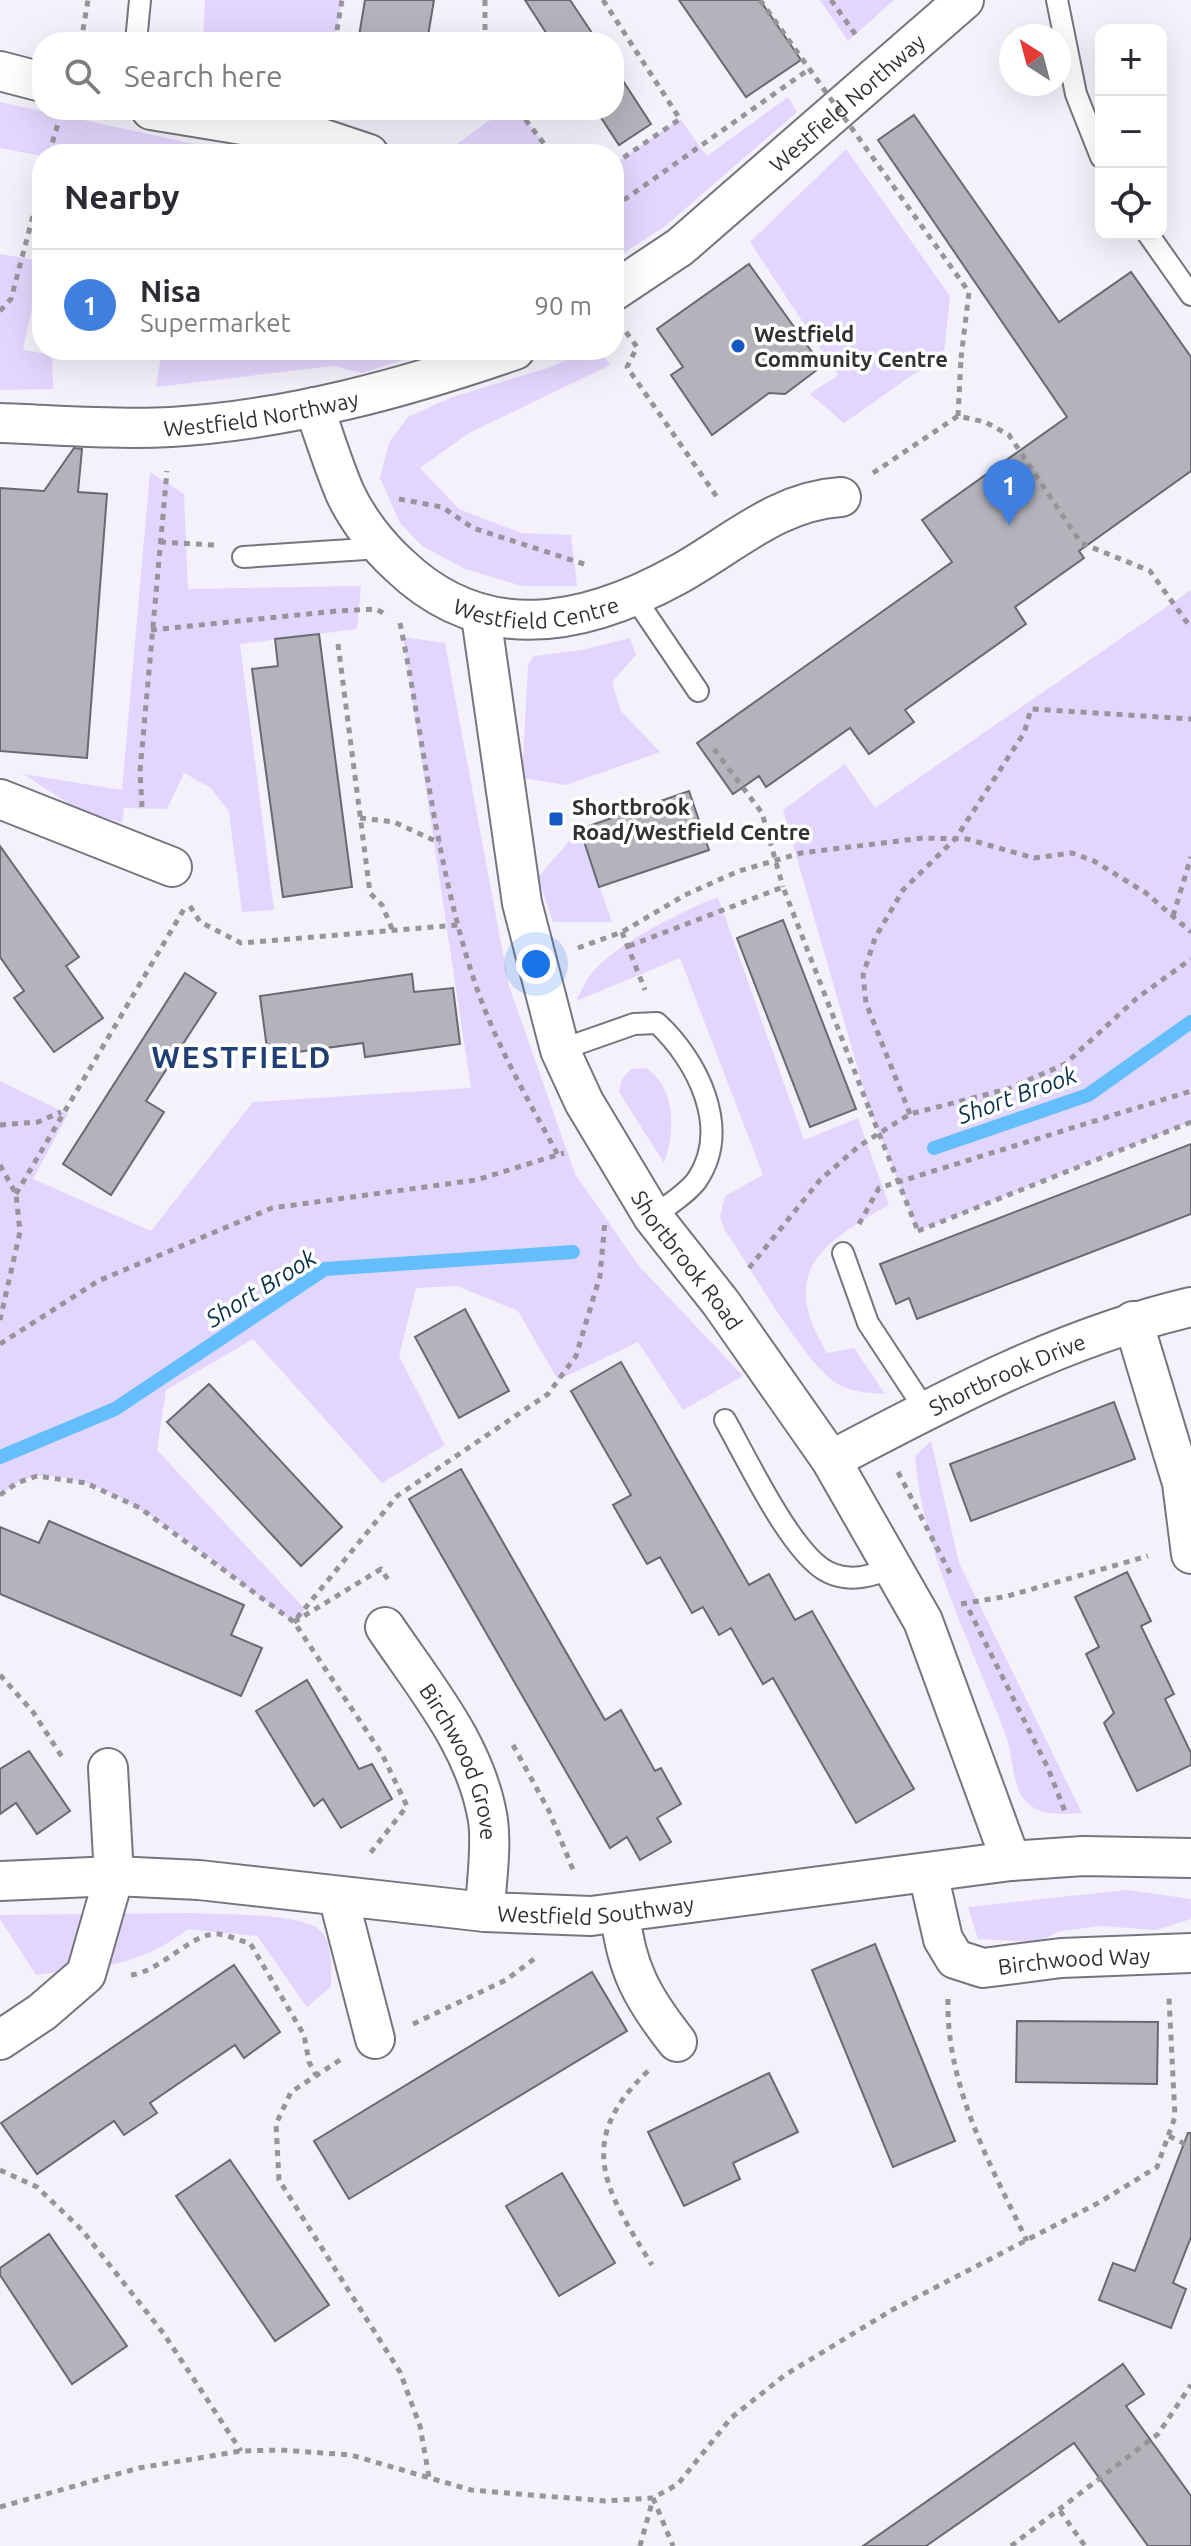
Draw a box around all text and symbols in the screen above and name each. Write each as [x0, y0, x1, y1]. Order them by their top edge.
north arrow [999, 24, 1071, 96]
map controls [1095, 24, 1167, 240]
button: + [1095, 24, 1167, 96]
street label: Westfield Northway [764, 28, 929, 176]
search box [32, 32, 624, 120]
icon: search [60, 54, 104, 98]
text: Search here [124, 59, 283, 93]
button: − [1095, 96, 1167, 168]
button: locate [1095, 168, 1167, 240]
text: Nearby [64, 177, 179, 215]
text: Nisa [140, 274, 201, 308]
text: 1 [83, 291, 97, 320]
text: 90 m [534, 291, 592, 320]
text: Supermarket [140, 308, 291, 337]
place label: Westfield Community Centre [754, 321, 948, 371]
marker: Westfield Community Centre [729, 337, 747, 355]
street label: Westfield Northway [163, 385, 361, 440]
pin: 1 [983, 459, 1035, 525]
street label: Westfield Centre [450, 591, 622, 632]
place label: Shortbrook Road/Westfield Centre [572, 794, 810, 844]
marker: Shortbrook Road/Westfield Centre [547, 810, 565, 828]
your location [516, 944, 556, 984]
district label: WESTFIELD [152, 1040, 332, 1074]
water label: Short Brook [953, 1061, 1081, 1129]
street label: Shortbrook Road [627, 1186, 748, 1334]
water label: Short Brook [200, 1243, 322, 1333]
street label: Shortbrook Drive [924, 1328, 1089, 1420]
street label: Birchwood Grove [415, 1678, 502, 1841]
street label: Westfield Southway [497, 1890, 696, 1929]
street label: Birchwood Way [996, 1942, 1151, 1978]

